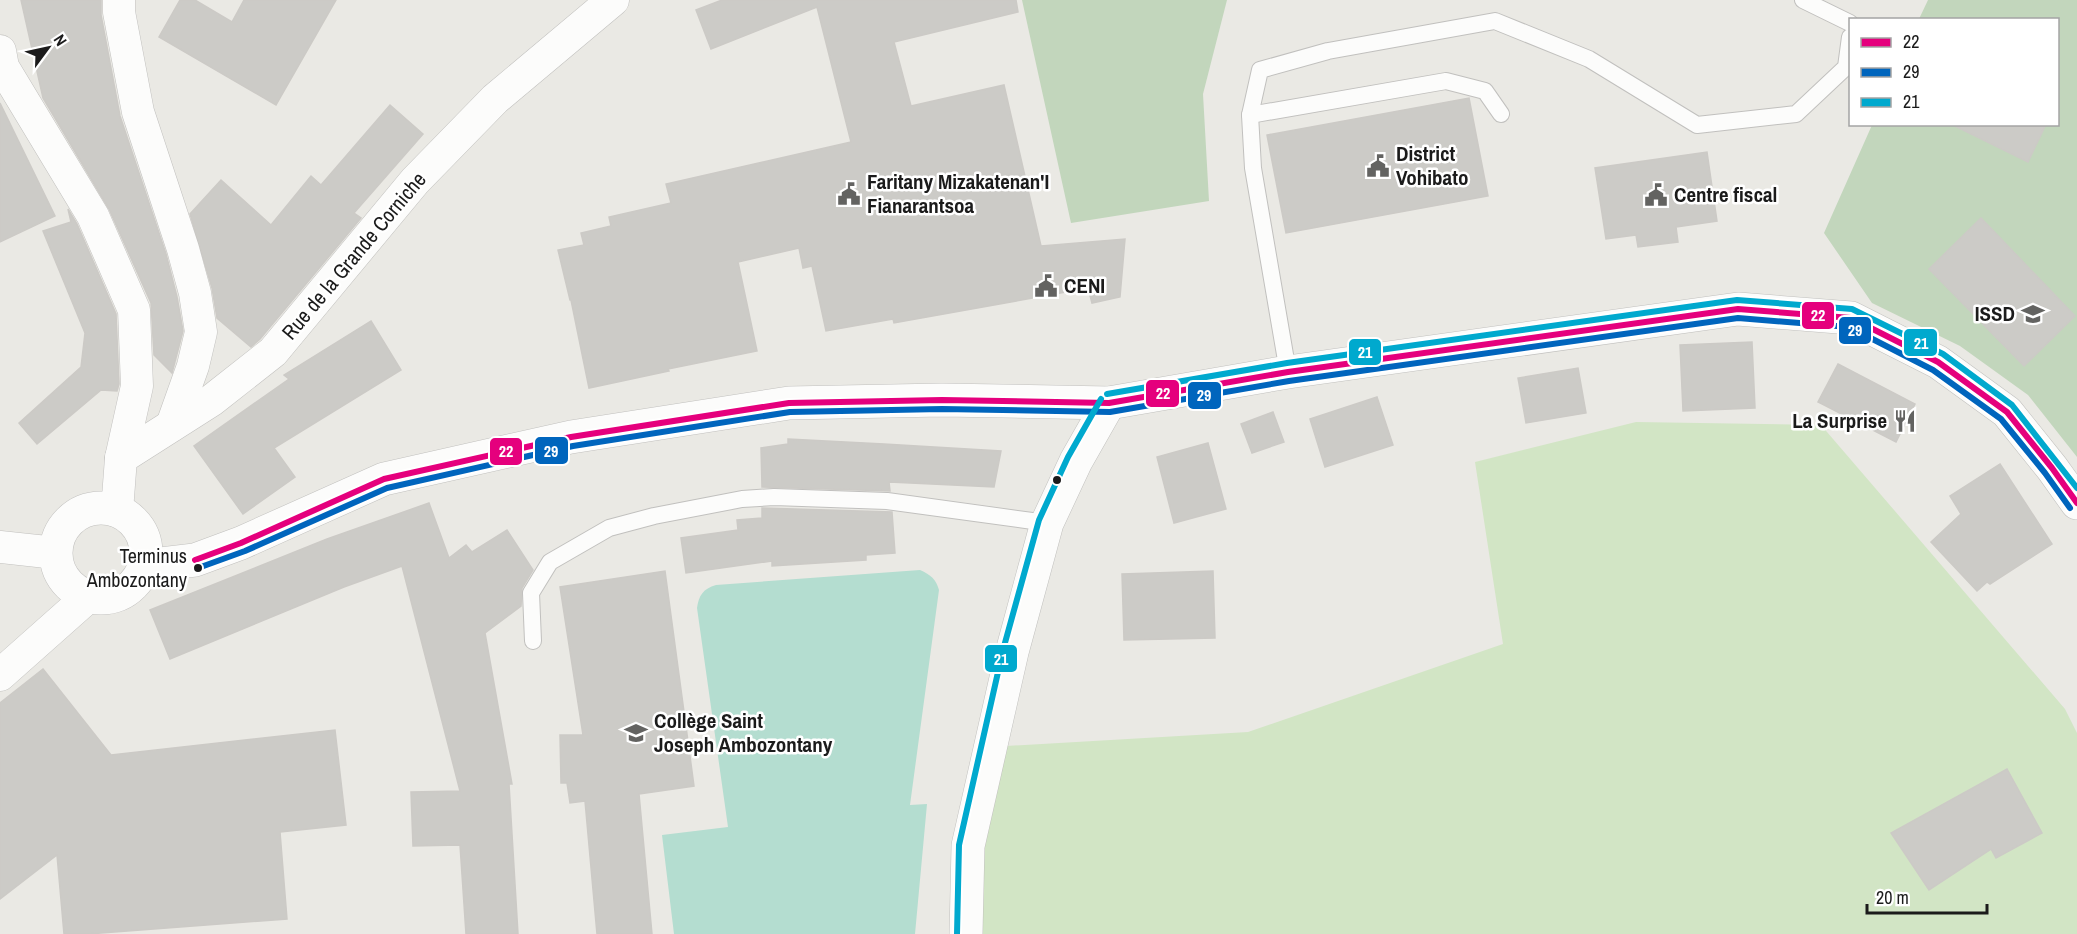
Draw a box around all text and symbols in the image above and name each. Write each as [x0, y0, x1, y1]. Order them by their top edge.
north arrow [18, 18, 78, 78]
legend [1849, 18, 2059, 126]
text: 22 [1903, 29, 1919, 54]
text: N [49, 30, 72, 50]
text: 29 [1903, 59, 1919, 84]
text: 21 [1903, 89, 1920, 114]
place label: District Vohibato [1396, 139, 1468, 192]
public building icon: District Vohibato [1365, 153, 1391, 179]
street label: Rue de la Grande Corniche [275, 166, 432, 346]
place label: Faritany Mizakatenan'I Fianarantsoa [867, 167, 1049, 220]
place label: Centre fiscal [1674, 180, 1777, 209]
public building icon: Faritany Mizakatenan'I Fianarantsoa [836, 181, 862, 207]
public building icon: Centre fiscal [1643, 182, 1669, 208]
place label: CENI [1064, 271, 1105, 300]
public building icon: CENI [1033, 273, 1059, 299]
place label: ISSD [1975, 299, 2015, 328]
line badge: 22 [1801, 301, 1835, 330]
school or university icon: ISSD [2020, 301, 2046, 327]
text: 22 [1811, 304, 1825, 326]
line badge: 29 [1838, 316, 1872, 345]
text: 29 [1848, 319, 1862, 341]
line badge: 21 [1903, 328, 1938, 357]
text: 21 [1914, 332, 1929, 354]
line badge: 21 [1348, 338, 1382, 366]
text: 21 [1358, 341, 1373, 363]
line badge: 22 [1145, 379, 1180, 408]
line badge: 29 [1187, 381, 1222, 410]
text: 22 [1156, 382, 1170, 404]
text: 29 [1197, 384, 1211, 406]
place label: La Surprise [1792, 406, 1887, 435]
restaurant icon: La Surprise [1892, 408, 1918, 434]
line badge: 29 [534, 436, 569, 465]
line badge: 22 [489, 437, 523, 466]
text: 22 [499, 440, 513, 462]
text: 29 [544, 440, 558, 462]
unlabelled marker [1051, 474, 1063, 486]
place label: Terminus Ambozontany [86, 542, 188, 593]
marker: Terminus Ambozontany [192, 562, 204, 574]
line badge: 21 [984, 644, 1018, 673]
text: 21 [994, 648, 1009, 670]
place label: Collège Saint Joseph Ambozontany [654, 706, 833, 759]
school or university icon: Collège Saint Joseph Ambozontany [623, 720, 649, 746]
scale bar [1867, 877, 1987, 915]
text: 20 m [1876, 885, 1909, 910]

